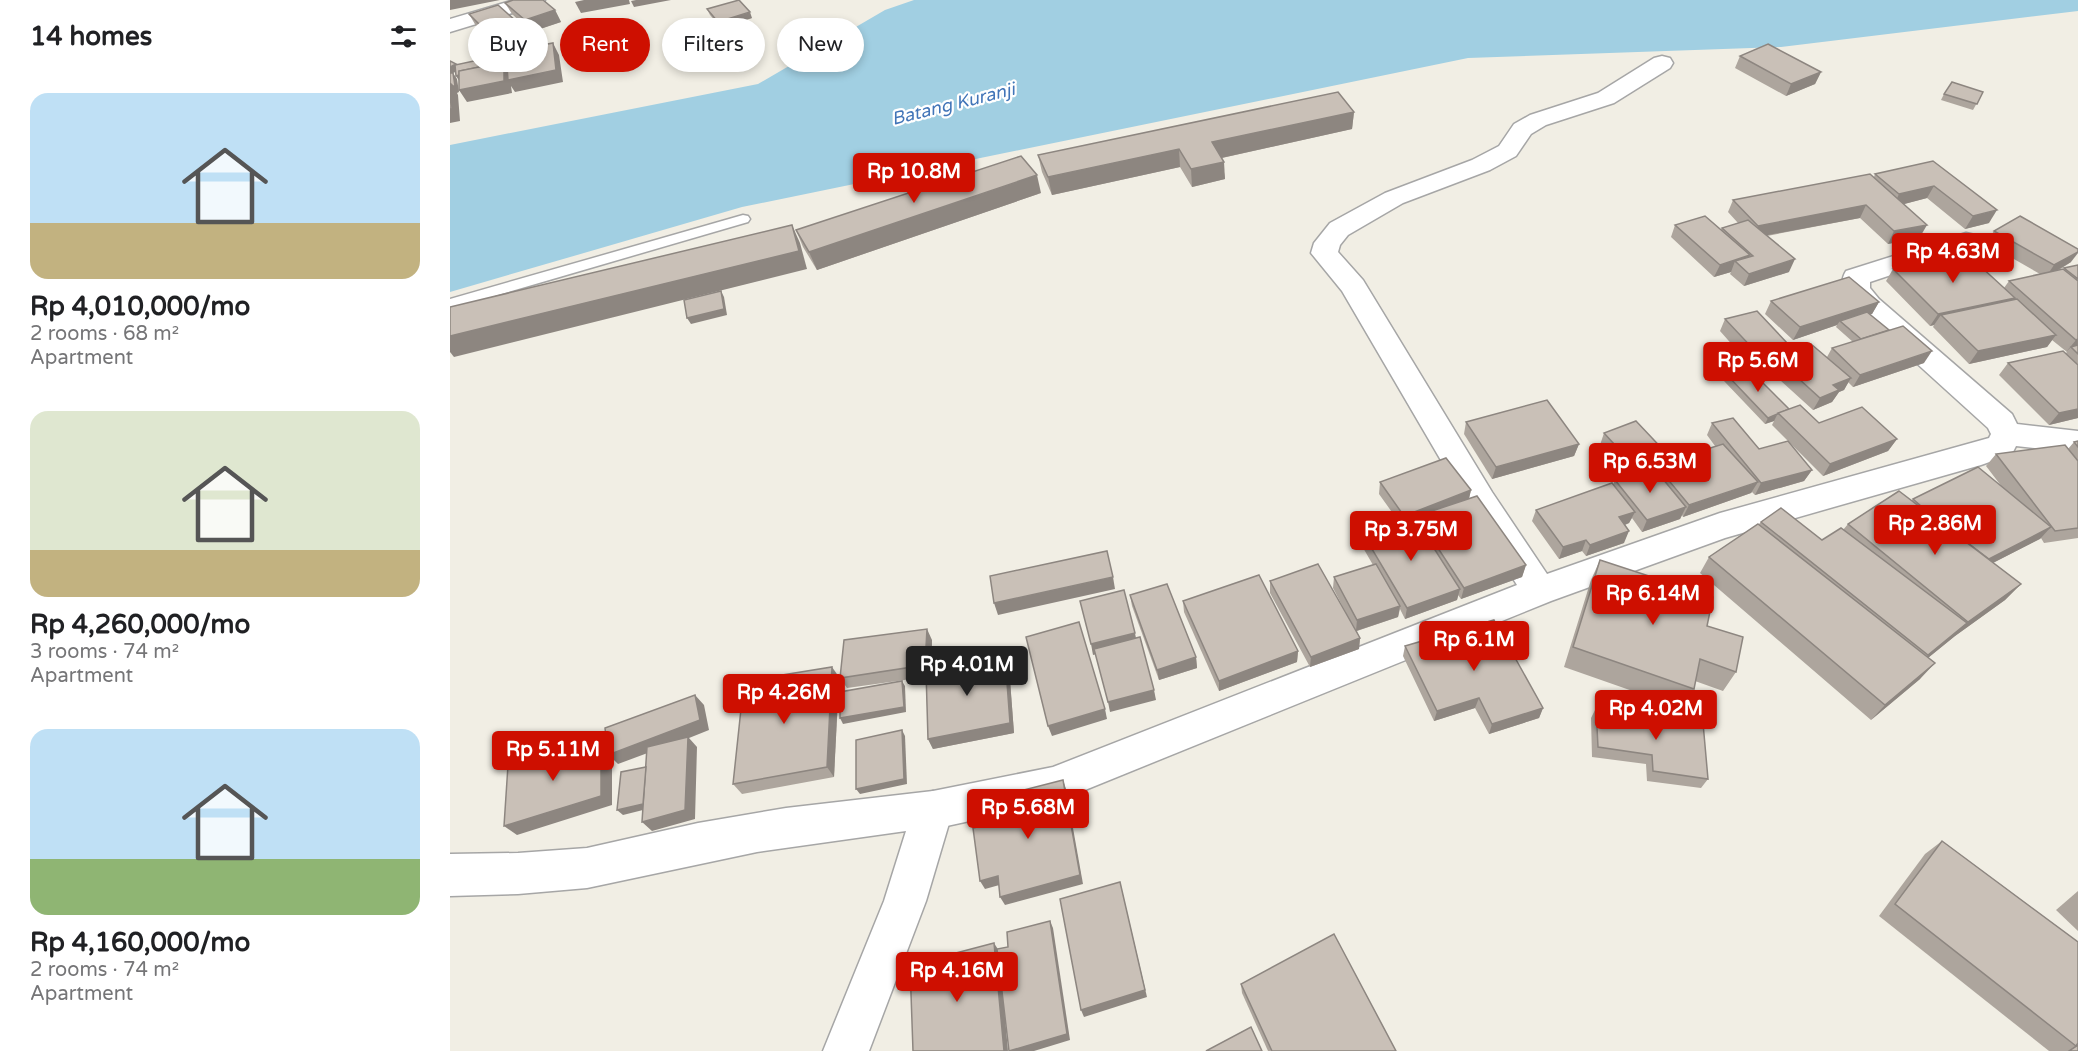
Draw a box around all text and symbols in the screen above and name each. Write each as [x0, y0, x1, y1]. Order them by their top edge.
chip: Buy [468, 18, 548, 72]
chip: Rent [560, 18, 650, 72]
chip: Filters [662, 18, 765, 72]
chip: New [777, 18, 864, 72]
icon: filters [387, 20, 420, 53]
text: 14 homes [30, 21, 152, 52]
water label: Batang Kuranji [889, 77, 1019, 130]
icon: home [171, 132, 279, 240]
pin: Rp 10.8M [852, 153, 976, 204]
text: Rp 10.8M [867, 160, 961, 184]
pin: Rp 4.63M [1891, 233, 2015, 284]
text: Rp 4.63M [1906, 240, 2000, 264]
text: Rp 4,010,000/mo [30, 291, 250, 322]
text: 2 rooms · 68 m² [30, 322, 179, 346]
pin: Rp 5.6M [1703, 342, 1813, 393]
text: Apartment [30, 346, 133, 370]
text: Rp 5.6M [1717, 349, 1799, 373]
pin: Rp 6.53M [1588, 443, 1712, 494]
icon: home [171, 450, 279, 558]
text: Rp 6.53M [1603, 450, 1697, 474]
pin: Rp 2.86M [1873, 505, 1997, 556]
pin: Rp 3.75M [1349, 511, 1473, 562]
text: Rp 2.86M [1888, 512, 1982, 536]
text: Rp 3.75M [1364, 518, 1458, 542]
pin: Rp 6.14M [1591, 575, 1715, 626]
text: Rp 6.14M [1606, 582, 1700, 606]
text: Rp 4,260,000/mo [30, 609, 250, 640]
pin: Rp 6.1M [1419, 621, 1529, 672]
text: Rp 6.1M [1433, 628, 1515, 652]
text: 3 rooms · 74 m² [30, 640, 179, 664]
pin: Rp 4.01M [905, 646, 1029, 697]
text: Rp 4.01M [920, 653, 1014, 677]
text: Apartment [30, 664, 133, 688]
pin: Rp 4.26M [722, 674, 846, 725]
text: Rp 4.26M [737, 681, 831, 705]
pin: Rp 4.02M [1594, 690, 1718, 741]
text: Rp 4.02M [1609, 697, 1703, 721]
pin: Rp 5.11M [491, 731, 615, 782]
text: Rp 5.11M [506, 738, 600, 762]
icon: home [171, 768, 279, 876]
pin: Rp 5.68M [966, 789, 1090, 840]
text: Rp 5.68M [981, 796, 1075, 820]
text: Rp 4,160,000/mo [30, 927, 250, 958]
pin: Rp 4.16M [895, 952, 1019, 1003]
text: 2 rooms · 74 m² [30, 958, 179, 982]
text: Rp 4.16M [910, 959, 1004, 983]
text: Apartment [30, 982, 133, 1006]

